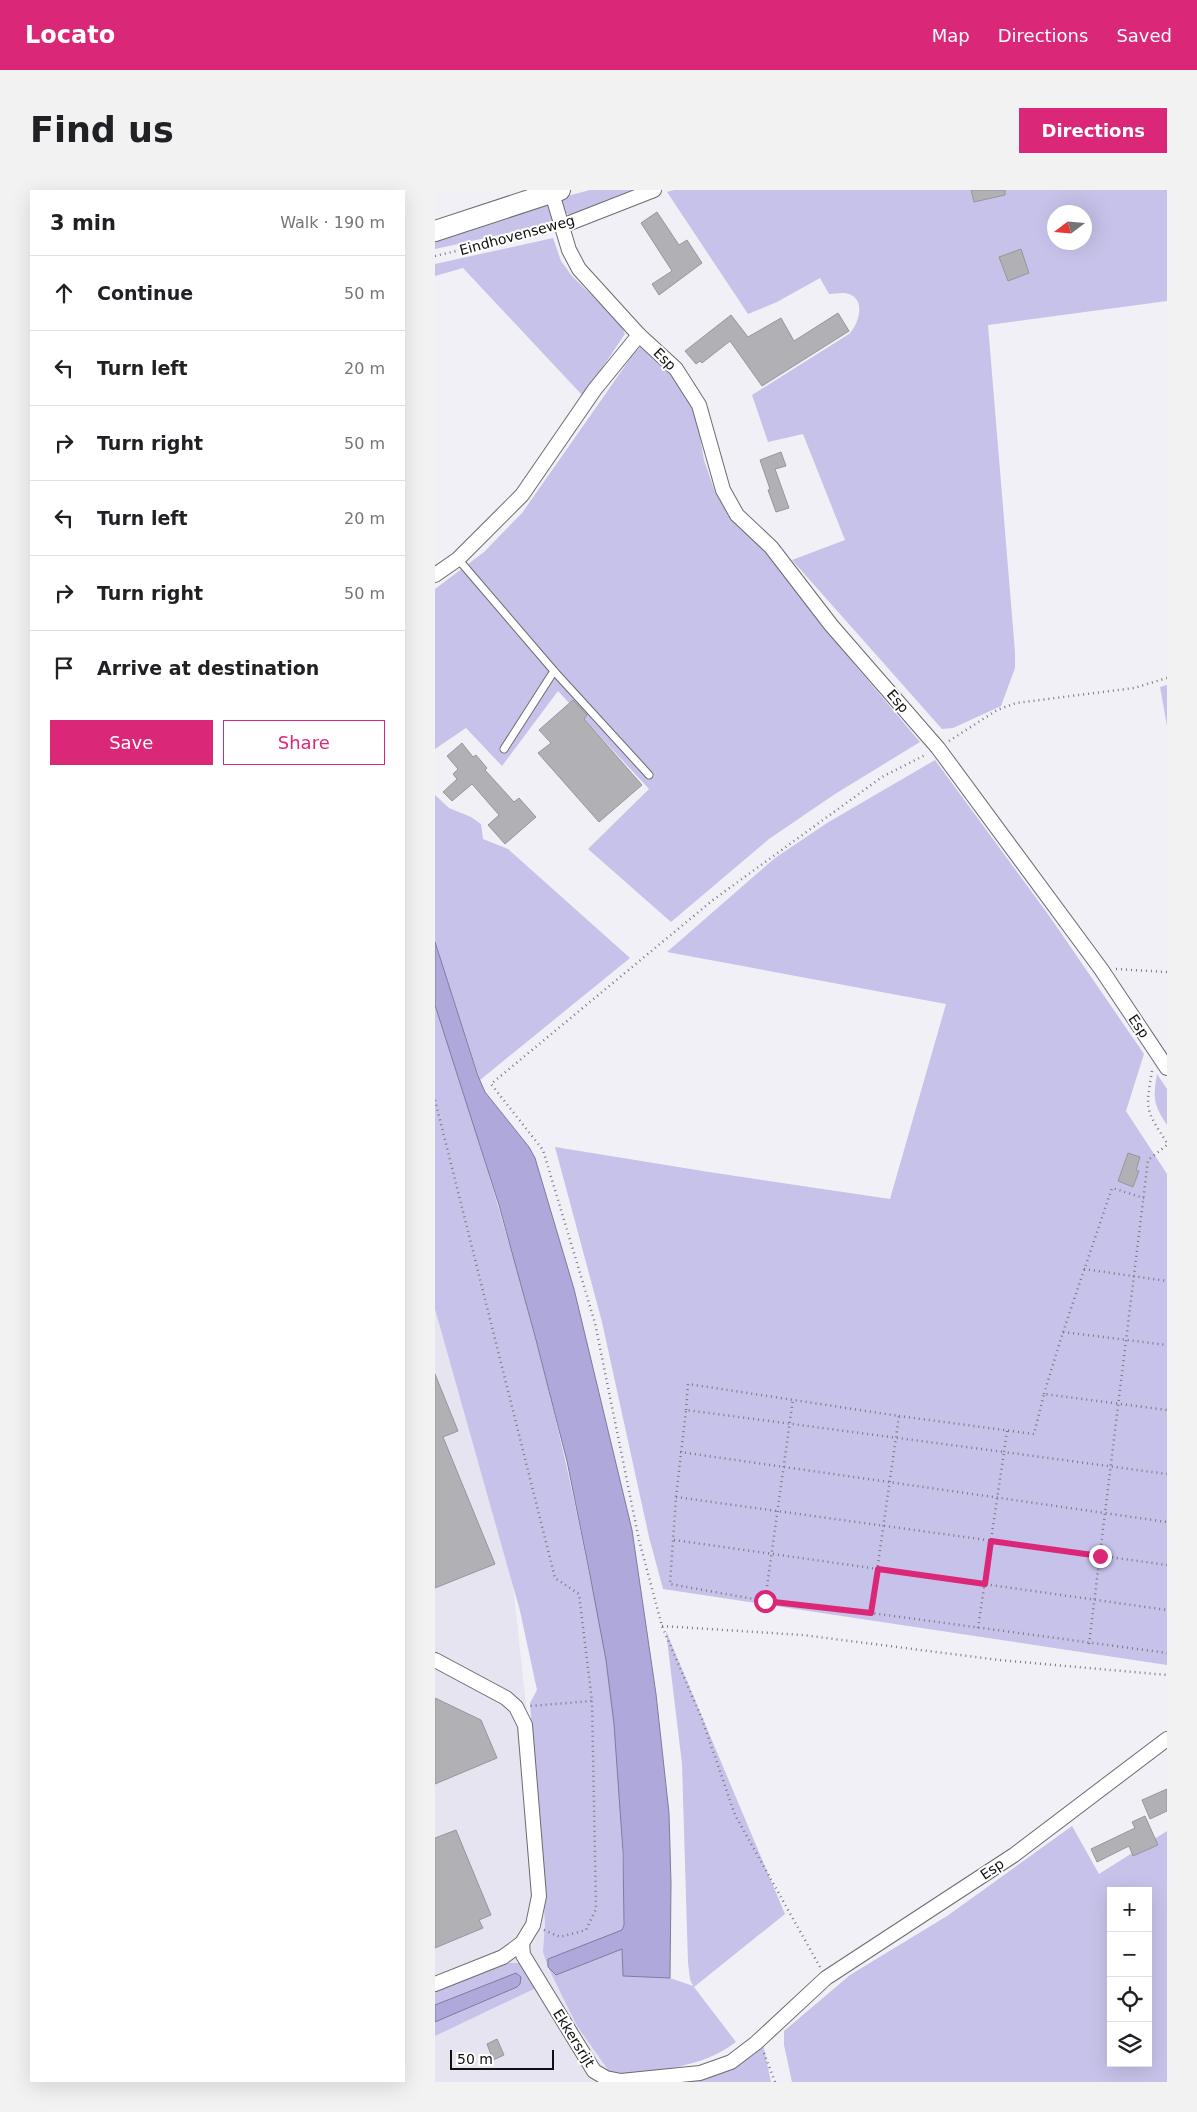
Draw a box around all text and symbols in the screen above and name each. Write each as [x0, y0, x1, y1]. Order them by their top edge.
text: Locato [25, 21, 115, 49]
text: Map [932, 25, 970, 46]
text: Directions [998, 25, 1088, 46]
text: Saved [1116, 25, 1172, 46]
button: Directions [1019, 108, 1167, 153]
text: Find us [30, 110, 174, 150]
north arrow [1047, 205, 1092, 250]
text: 3 min [50, 211, 116, 235]
street label: Eindhovenseweg [458, 212, 576, 258]
text: Walk · 190 m [280, 213, 385, 232]
icon: ahead [50, 279, 78, 307]
text: Continue [97, 282, 193, 304]
text: 50 m [344, 284, 385, 303]
street label: Esp [650, 344, 680, 374]
icon: left [50, 354, 78, 382]
text: Turn left [97, 357, 188, 379]
text: 20 m [344, 359, 385, 378]
icon: right [50, 429, 78, 457]
text: Turn right [97, 432, 203, 454]
text: 50 m [344, 434, 385, 453]
icon: left [50, 504, 78, 532]
text: Turn left [97, 507, 188, 529]
text: 20 m [344, 509, 385, 528]
icon: right [50, 579, 78, 607]
text: Turn right [97, 582, 203, 604]
text: 50 m [344, 584, 385, 603]
icon: arrive [50, 654, 78, 682]
text: Arrive at destination [97, 657, 319, 679]
street label: Esp [884, 686, 912, 716]
button: Save [50, 720, 213, 765]
button: Share [223, 720, 385, 765]
street label: Esp [1125, 1011, 1153, 1041]
route end [1089, 1545, 1112, 1568]
route start [754, 1590, 777, 1613]
street label: Esp [977, 1855, 1007, 1883]
map controls [1107, 1887, 1152, 2067]
button: + [1107, 1887, 1152, 1932]
button: − [1107, 1932, 1152, 1977]
button: locate [1107, 1977, 1152, 2022]
street label: Ekkersrijt [550, 2006, 598, 2070]
button: layers [1107, 2022, 1152, 2067]
scale bar [450, 2047, 554, 2070]
text: 50 m [457, 2051, 493, 2067]

